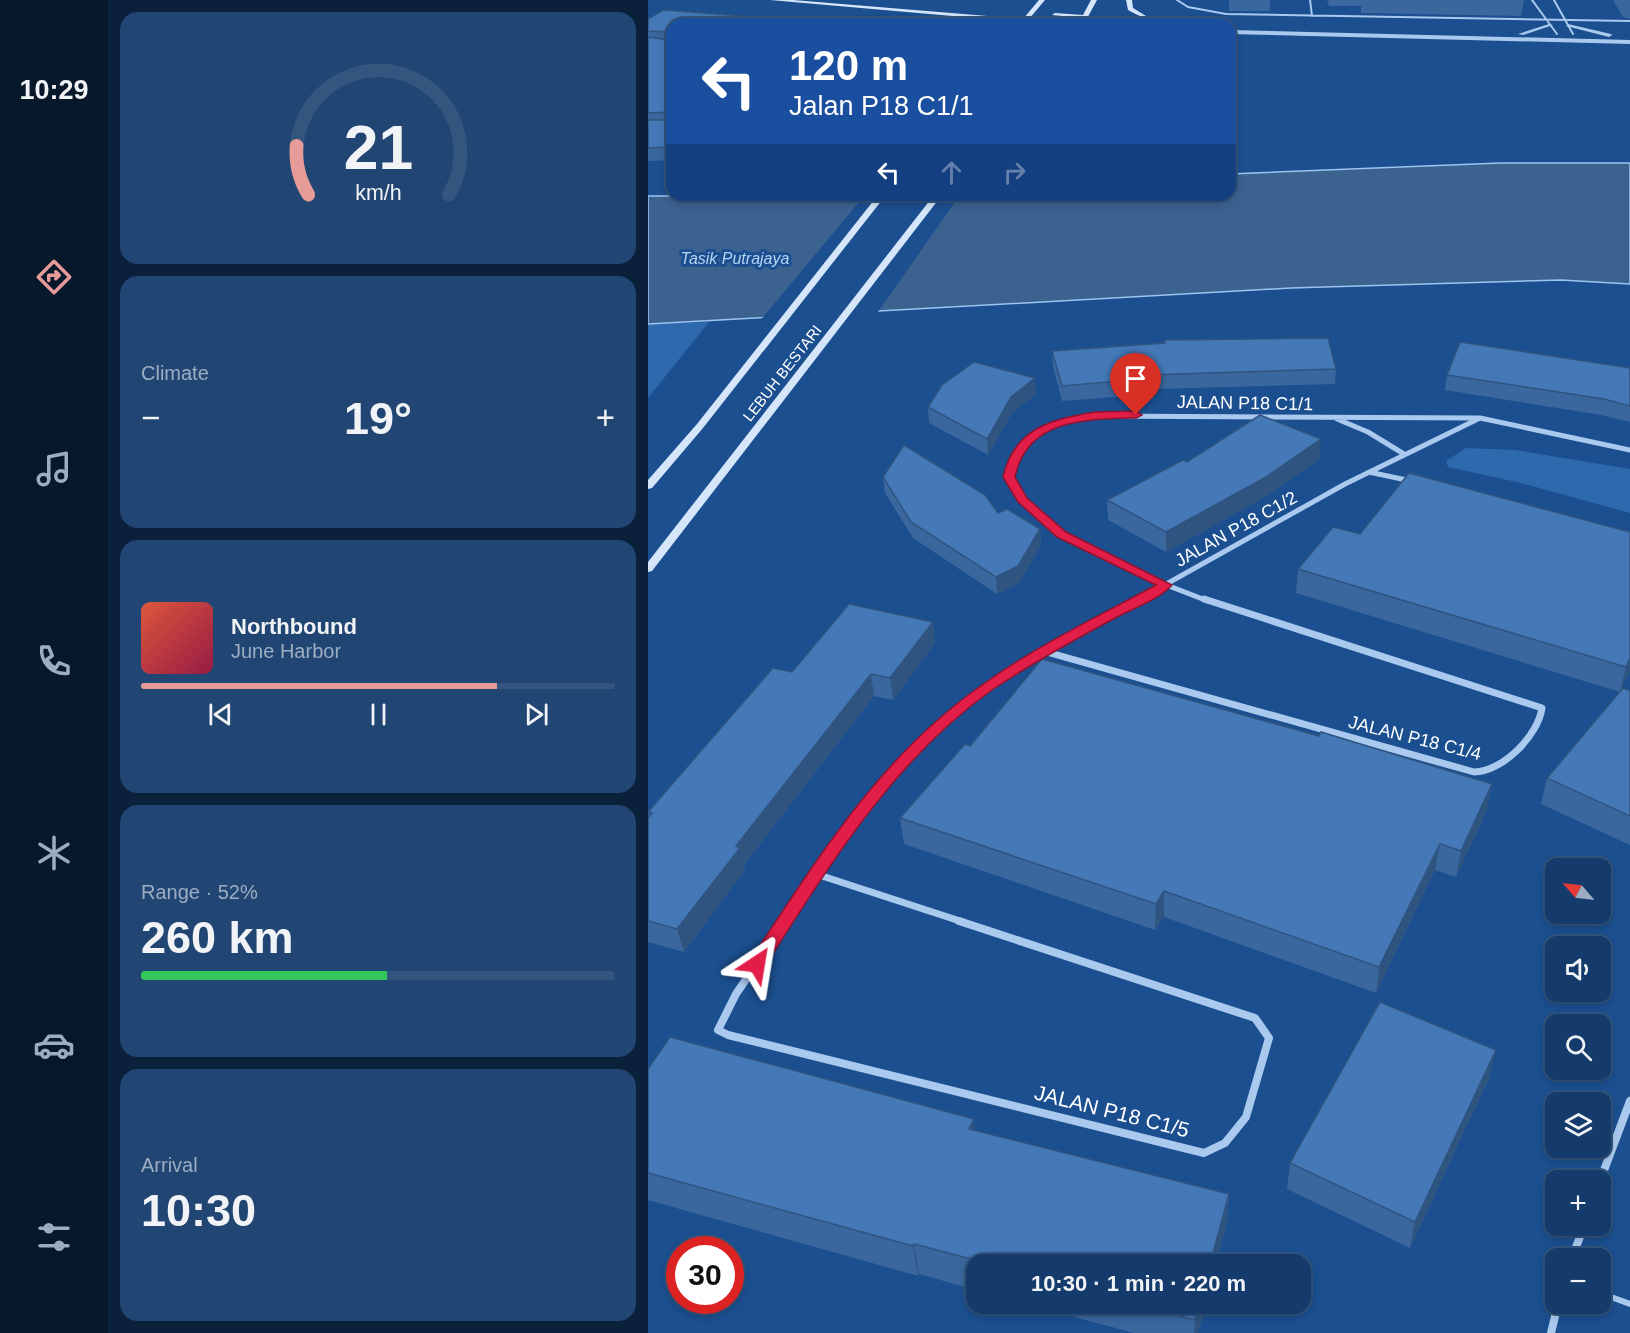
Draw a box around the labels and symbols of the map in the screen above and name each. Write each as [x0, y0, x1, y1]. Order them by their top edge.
water label: Tasik Putrajaya [681, 250, 790, 267]
street label: LEBUH BESTARI [739, 322, 825, 424]
pin [1110, 353, 1161, 415]
street label: JALAN P18 C1/1 [1177, 392, 1313, 414]
street label: JALAN P18 C1/2 [1172, 487, 1300, 571]
street label: JALAN P18 C1/4 [1347, 712, 1483, 764]
north arrow [1545, 858, 1611, 924]
position arrow [725, 932, 789, 996]
street label: JALAN P18 C1/5 [1032, 1081, 1192, 1141]
speed limit sign: 30 [666, 1236, 744, 1314]

